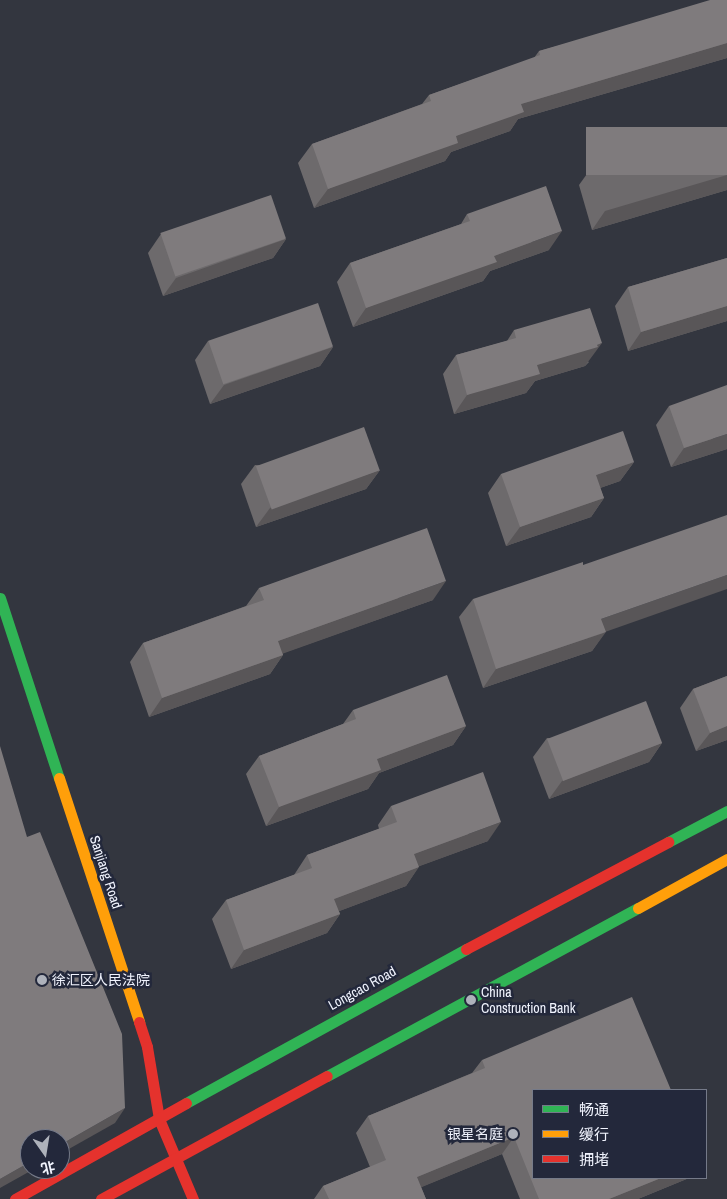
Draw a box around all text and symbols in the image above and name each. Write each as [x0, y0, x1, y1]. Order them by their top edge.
street label: Sanjiang Road [86, 833, 126, 911]
street label: Longcao Road [325, 963, 399, 1013]
place label: 徐汇区人民法院 [52, 972, 150, 988]
marker: 徐汇区人民法院 [36, 974, 48, 986]
place label: China Construction Bank [481, 984, 575, 1016]
marker: China Construction Bank [465, 994, 477, 1006]
legend [532, 1089, 707, 1179]
text: 畅通 [579, 1099, 609, 1120]
text: 缓行 [579, 1124, 609, 1145]
place label: 银星名庭 [447, 1126, 503, 1142]
marker: 银星名庭 [507, 1128, 519, 1140]
north arrow [20, 1129, 70, 1179]
text: 拥堵 [579, 1149, 609, 1170]
text: 北 [39, 1157, 57, 1178]

